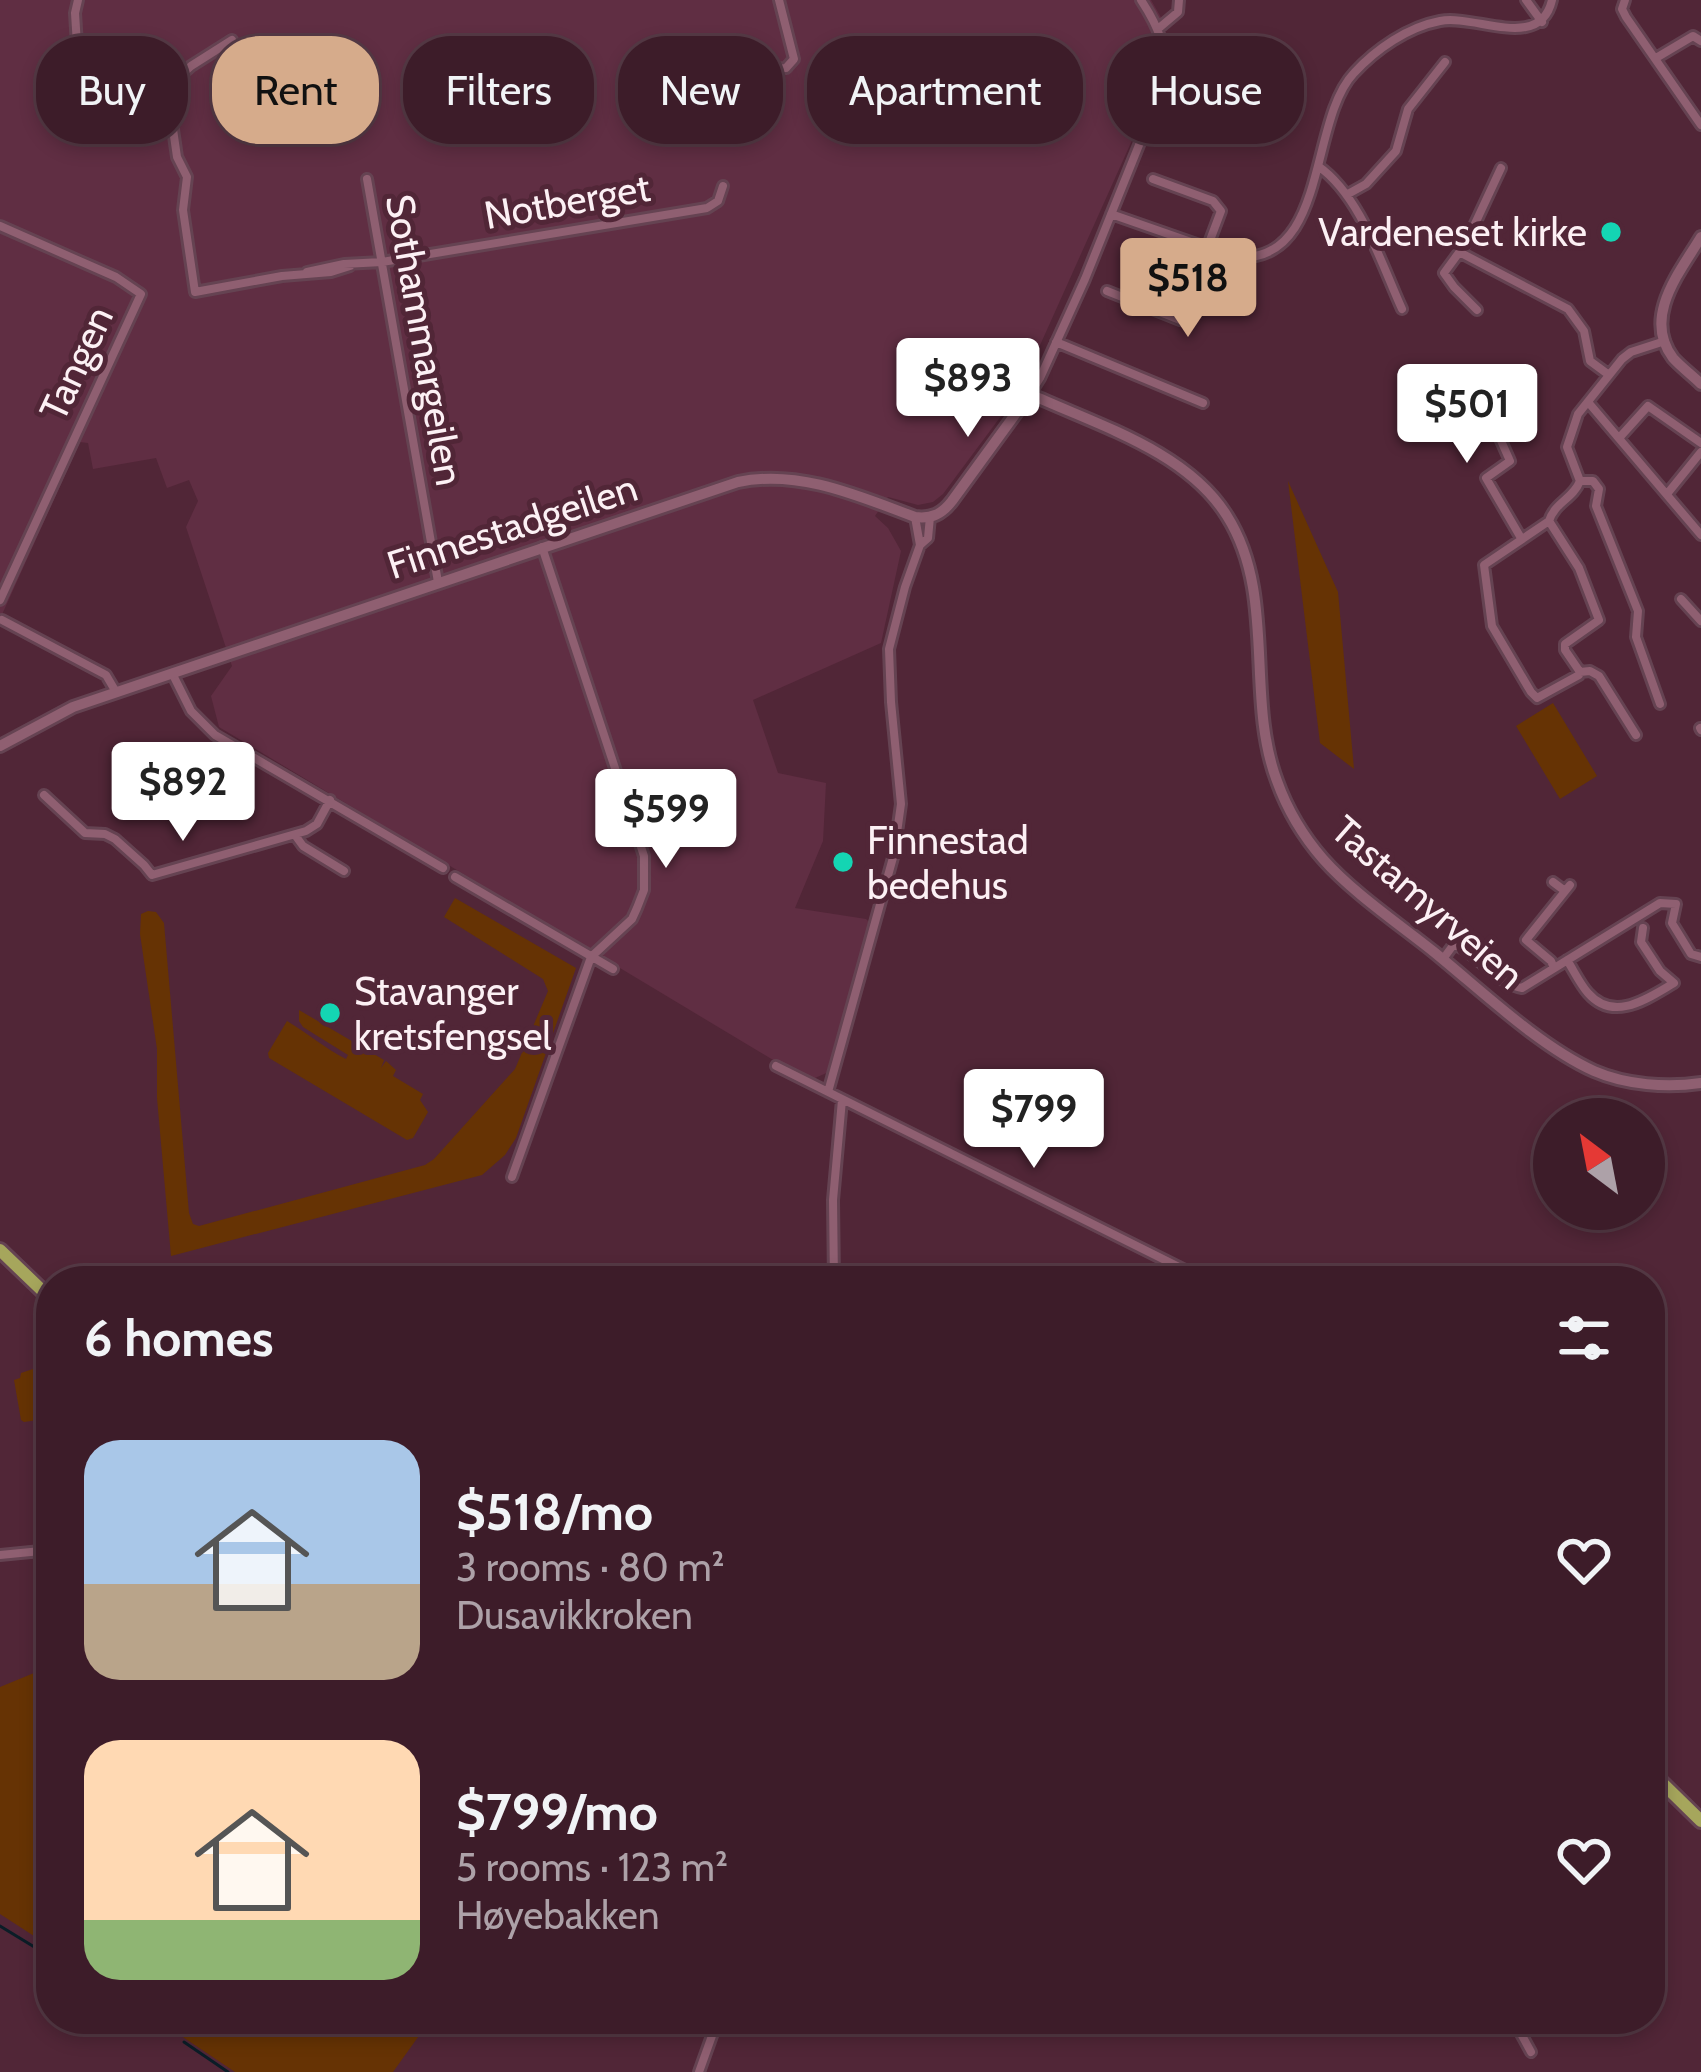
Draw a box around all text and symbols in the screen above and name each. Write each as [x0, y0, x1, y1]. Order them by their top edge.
chip: Buy [36, 36, 188, 144]
chip: Rent [212, 36, 379, 144]
chip: Filters [403, 36, 594, 144]
chip: New [618, 36, 783, 144]
chip: Apartment [807, 36, 1083, 144]
chip: House [1107, 36, 1304, 144]
street label: Notberget [480, 163, 654, 239]
street label: Sothammargeilen [376, 191, 474, 489]
place label: Vardeneset kirke [1318, 208, 1587, 256]
marker: Vardeneset kirke [1598, 219, 1624, 245]
pin: $518 [1117, 238, 1259, 340]
text: $518 [1147, 253, 1229, 301]
street label: Tangen [29, 298, 123, 428]
pin: $893 [897, 338, 1039, 440]
text: $893 [923, 353, 1013, 401]
pin: $501 [1396, 364, 1538, 466]
text: $501 [1424, 379, 1510, 427]
street label: Finnestadgeilen [381, 463, 643, 589]
pin: $892 [112, 742, 254, 844]
text: $892 [139, 757, 227, 805]
pin: $599 [595, 769, 737, 871]
text: $599 [622, 784, 710, 832]
street label: Tastamyrveien [1322, 805, 1534, 999]
place label: Finnestad bedehus [867, 816, 1029, 909]
marker: Finnestad bedehus [830, 849, 856, 875]
place label: Stavanger kretsfengsel [354, 967, 552, 1060]
marker: Stavanger kretsfengsel [317, 1000, 343, 1026]
pin: $799 [963, 1069, 1105, 1171]
text: $799 [991, 1084, 1077, 1132]
north arrow [1533, 1098, 1665, 1230]
map controls [1533, 1098, 1665, 1230]
icon: filters [1551, 1305, 1617, 1371]
text: 6 homes [84, 1307, 273, 1369]
text: $518/mo [456, 1481, 653, 1543]
icon: home [180, 1488, 324, 1632]
icon: heart [1551, 1527, 1617, 1593]
text: 3 rooms · 80 m² [456, 1543, 725, 1591]
text: Dusavikkroken [456, 1591, 693, 1639]
text: $799/mo [456, 1781, 658, 1843]
icon: home [180, 1788, 324, 1932]
icon: heart [1551, 1827, 1617, 1893]
text: 5 rooms · 123 m² [456, 1843, 728, 1891]
text: Høyebakken [456, 1891, 660, 1939]

